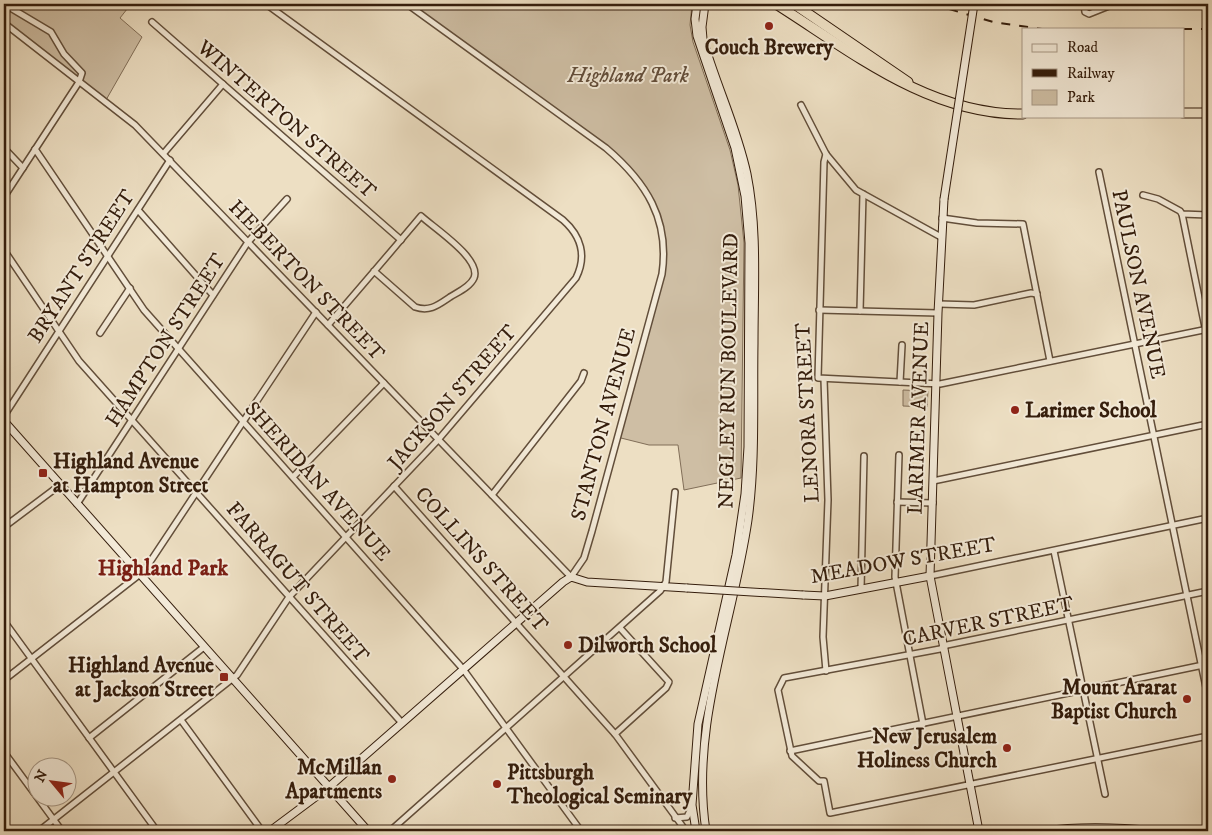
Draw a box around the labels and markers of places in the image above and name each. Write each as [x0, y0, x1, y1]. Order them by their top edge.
marker: Couch Brewery [763, 20, 775, 32]
place label: Couch Brewery [705, 35, 834, 61]
place label: Larimer School [1025, 398, 1157, 424]
marker: Larimer School [1009, 404, 1021, 416]
place label: Highland Avenue at Hampton Street [53, 449, 208, 499]
marker: Highland Avenue at Hampton Street [37, 467, 49, 479]
place label: Dilworth School [578, 633, 717, 659]
marker: Dilworth School [562, 639, 574, 651]
place label: Highland Avenue at Jackson Street [68, 653, 214, 703]
marker: Highland Avenue at Jackson Street [218, 671, 230, 683]
place label: Mount Ararat Baptist Church [1051, 675, 1178, 725]
marker: Mount Ararat Baptist Church [1181, 693, 1193, 705]
place label: New Jerusalem Holiness Church [857, 724, 998, 774]
marker: New Jerusalem Holiness Church [1001, 742, 1013, 754]
place label: McMillan Apartments [285, 755, 383, 805]
place label: Pittsburgh Theological Seminary [506, 760, 693, 810]
marker: McMillan Apartments [386, 773, 398, 785]
marker: Pittsburgh Theological Seminary [491, 778, 503, 790]

